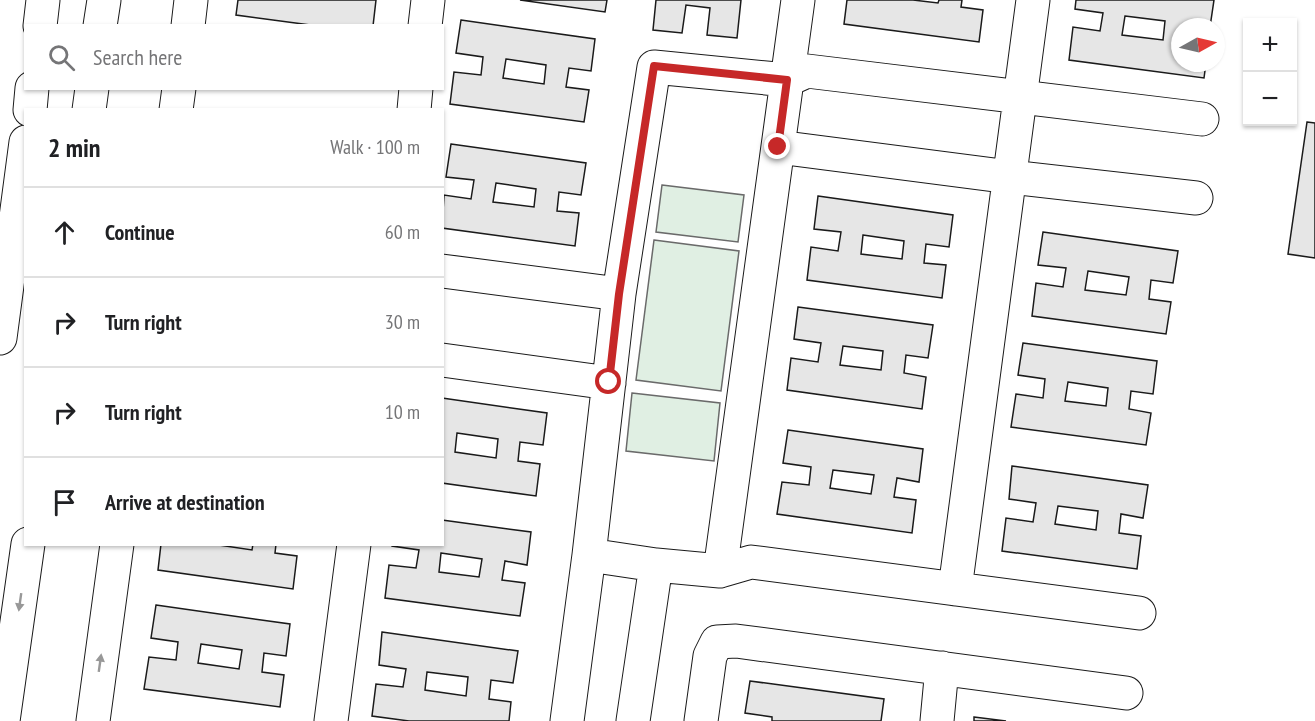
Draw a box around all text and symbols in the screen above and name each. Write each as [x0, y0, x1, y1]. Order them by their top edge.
north arrow [1171, 18, 1225, 72]
map controls [1243, 18, 1297, 126]
button: + [1243, 18, 1297, 72]
search box [24, 24, 444, 90]
icon: search [45, 41, 78, 74]
text: Search here [93, 43, 182, 71]
button: − [1243, 72, 1297, 126]
text: 2 min [48, 131, 101, 164]
route end [764, 133, 790, 159]
text: Walk · 100 m [330, 134, 420, 160]
icon: ahead [48, 216, 81, 249]
text: Continue [105, 218, 175, 246]
text: 60 m [385, 219, 420, 245]
icon: right [48, 306, 81, 339]
text: Turn right [105, 308, 182, 336]
text: 30 m [385, 309, 420, 335]
route start [595, 368, 621, 394]
icon: right [48, 396, 81, 429]
text: Turn right [105, 398, 182, 426]
text: 10 m [385, 399, 420, 425]
icon: arrive [48, 486, 81, 519]
text: Arrive at destination [105, 488, 265, 516]
one-way arrow [15, 593, 24, 612]
one-way arrow [96, 653, 105, 672]

